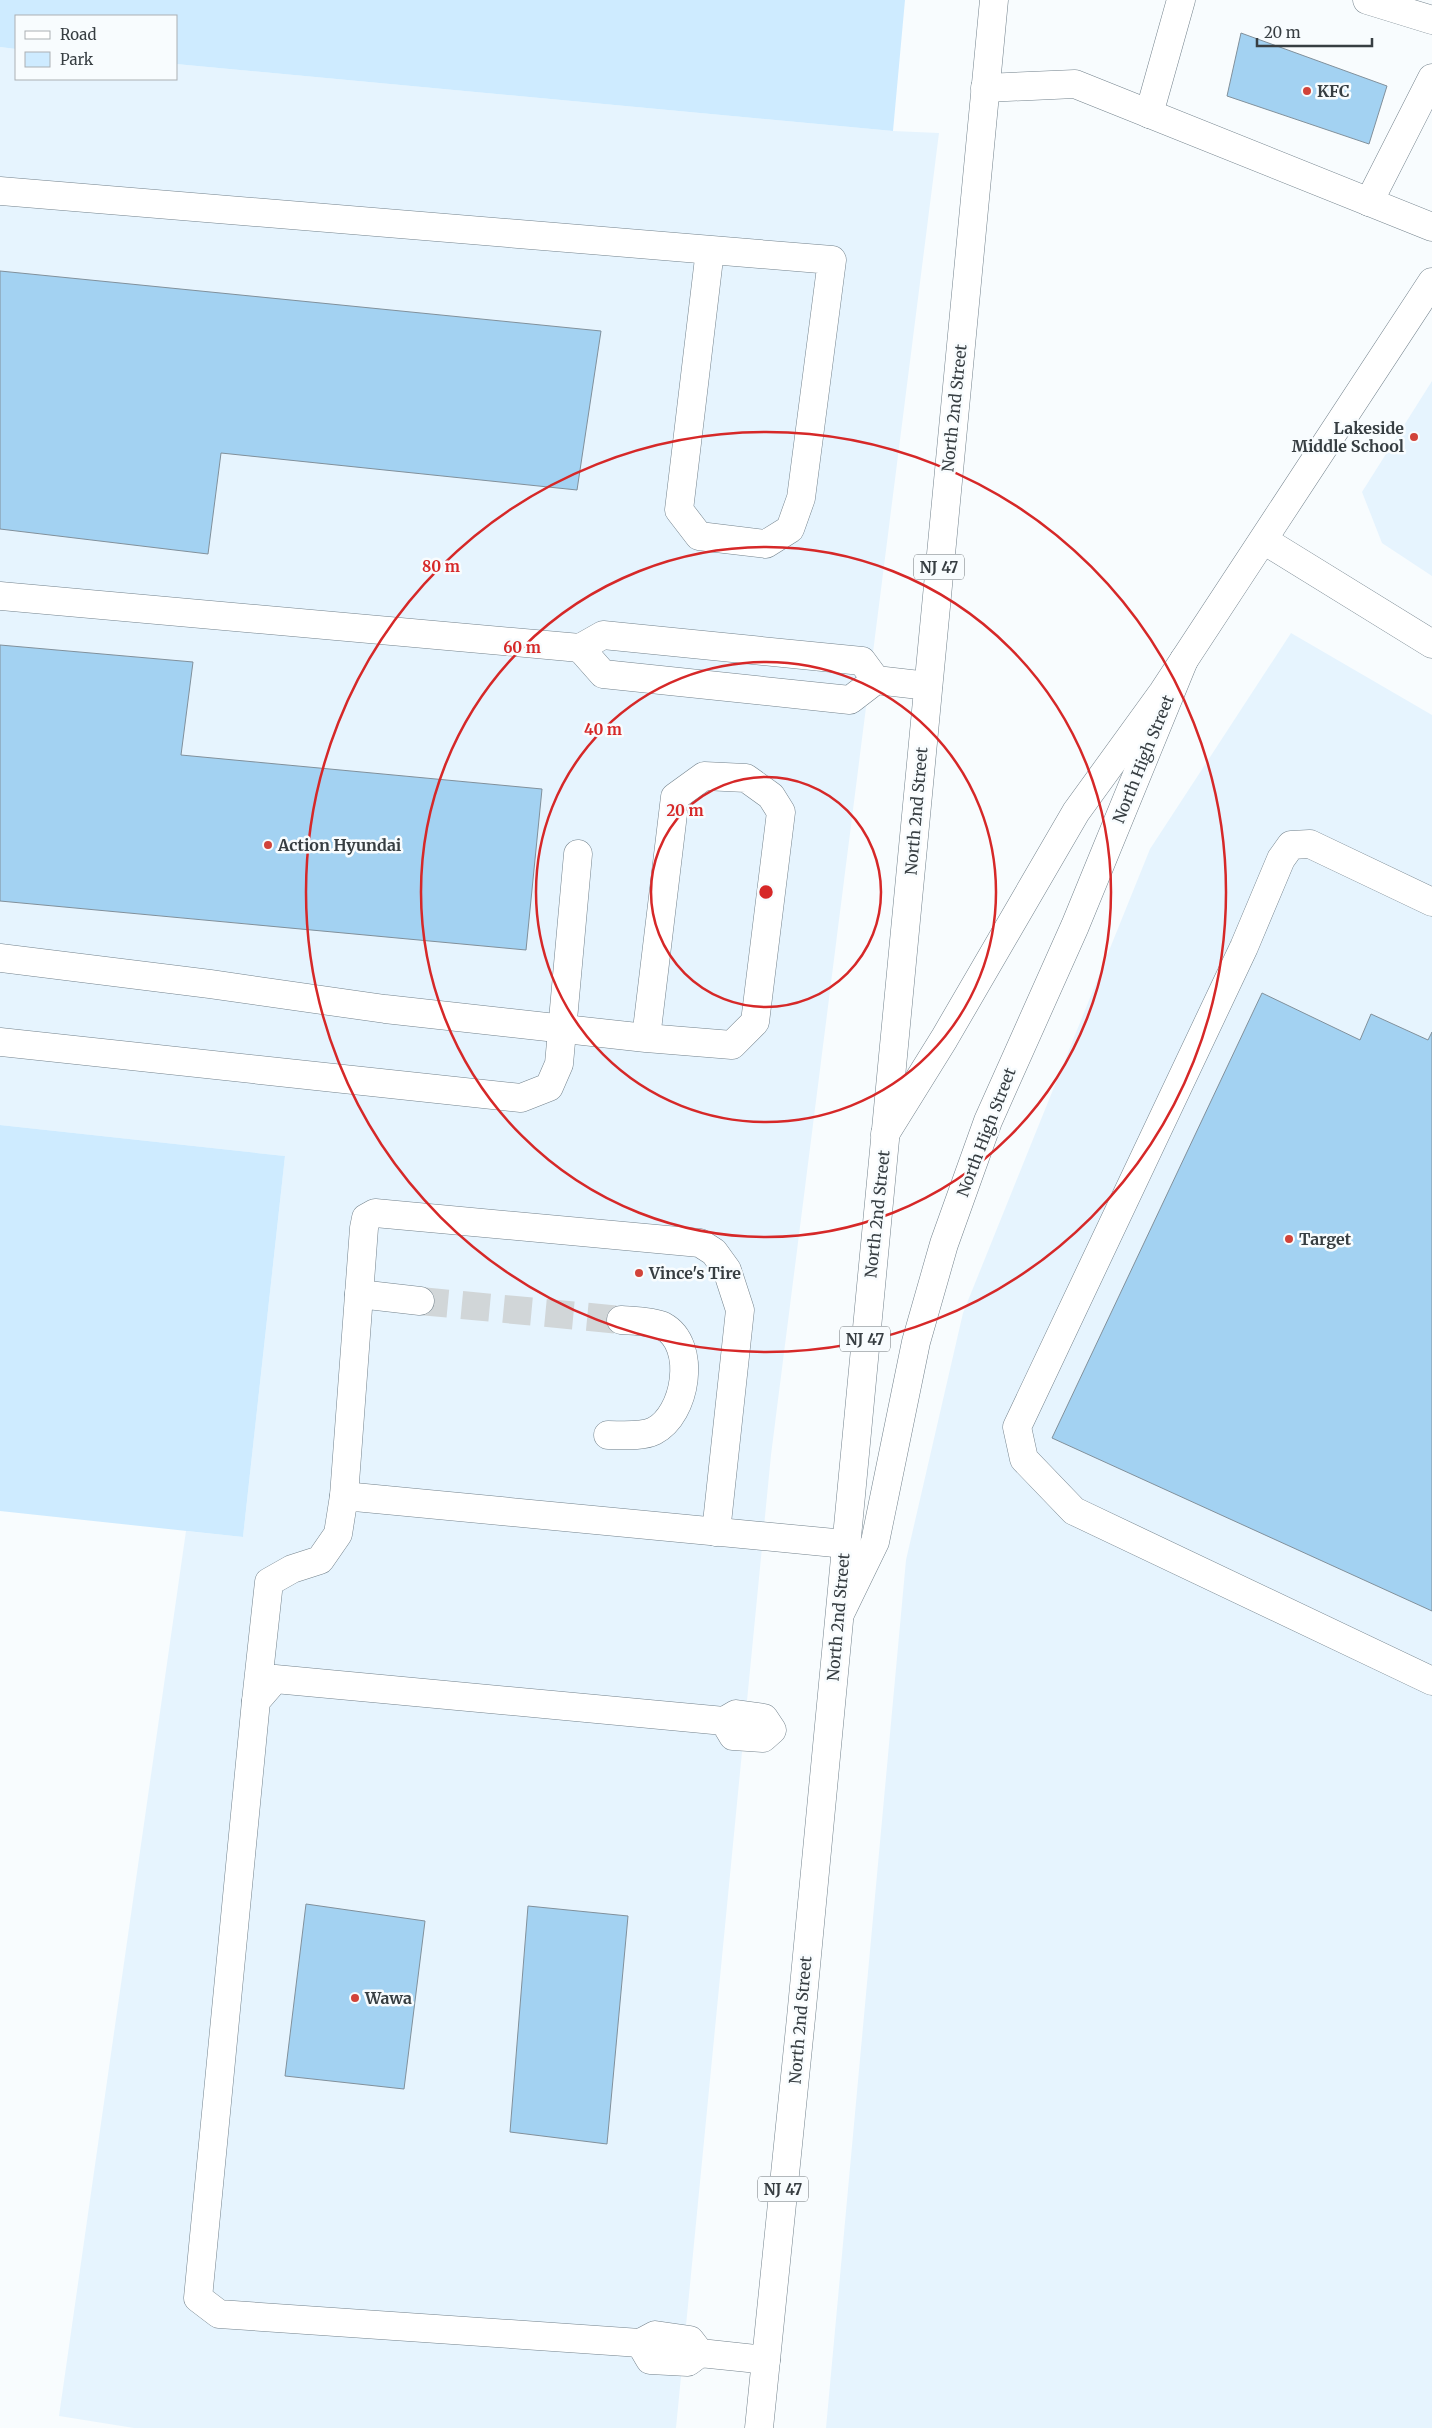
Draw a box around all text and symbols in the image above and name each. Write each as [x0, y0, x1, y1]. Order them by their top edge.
legend [15, 15, 178, 80]
scale bar [1257, 15, 1372, 47]
text: 20 m [1264, 23, 1301, 42]
text: Road [60, 25, 96, 44]
text: Park [60, 50, 94, 69]
place label: KFC [1317, 81, 1350, 101]
marker: KFC [1301, 85, 1313, 97]
street label: North 2nd Street [937, 342, 971, 473]
place label: Lakeside Middle School [1292, 418, 1404, 456]
marker: Lakeside Middle School [1408, 431, 1420, 443]
road number: NJ 47 [914, 554, 964, 580]
text: 80 m [422, 557, 460, 576]
text: 60 m [503, 638, 541, 657]
street label: North High Street [1108, 691, 1178, 826]
text: 40 m [584, 720, 622, 739]
street label: North 2nd Street [900, 745, 932, 876]
text: 20 m [666, 801, 704, 820]
place label: Action Hyundai [277, 835, 402, 855]
marker: Action Hyundai [262, 839, 274, 851]
centre of rings [757, 883, 775, 901]
street label: North High Street [952, 1064, 1020, 1199]
street label: North 2nd Street [860, 1148, 894, 1279]
place label: Target [1299, 1229, 1352, 1249]
marker: Target [1283, 1233, 1295, 1245]
place label: Vince's Tire [648, 1263, 741, 1283]
marker: Vince's Tire [633, 1267, 645, 1279]
road number: NJ 47 [840, 1326, 890, 1352]
street label: North 2nd Street [822, 1551, 854, 1682]
street label: North 2nd Street [784, 1954, 816, 2085]
place label: Wawa [364, 1988, 412, 2008]
marker: Wawa [349, 1992, 361, 2004]
road number: NJ 47 [758, 2176, 808, 2202]

